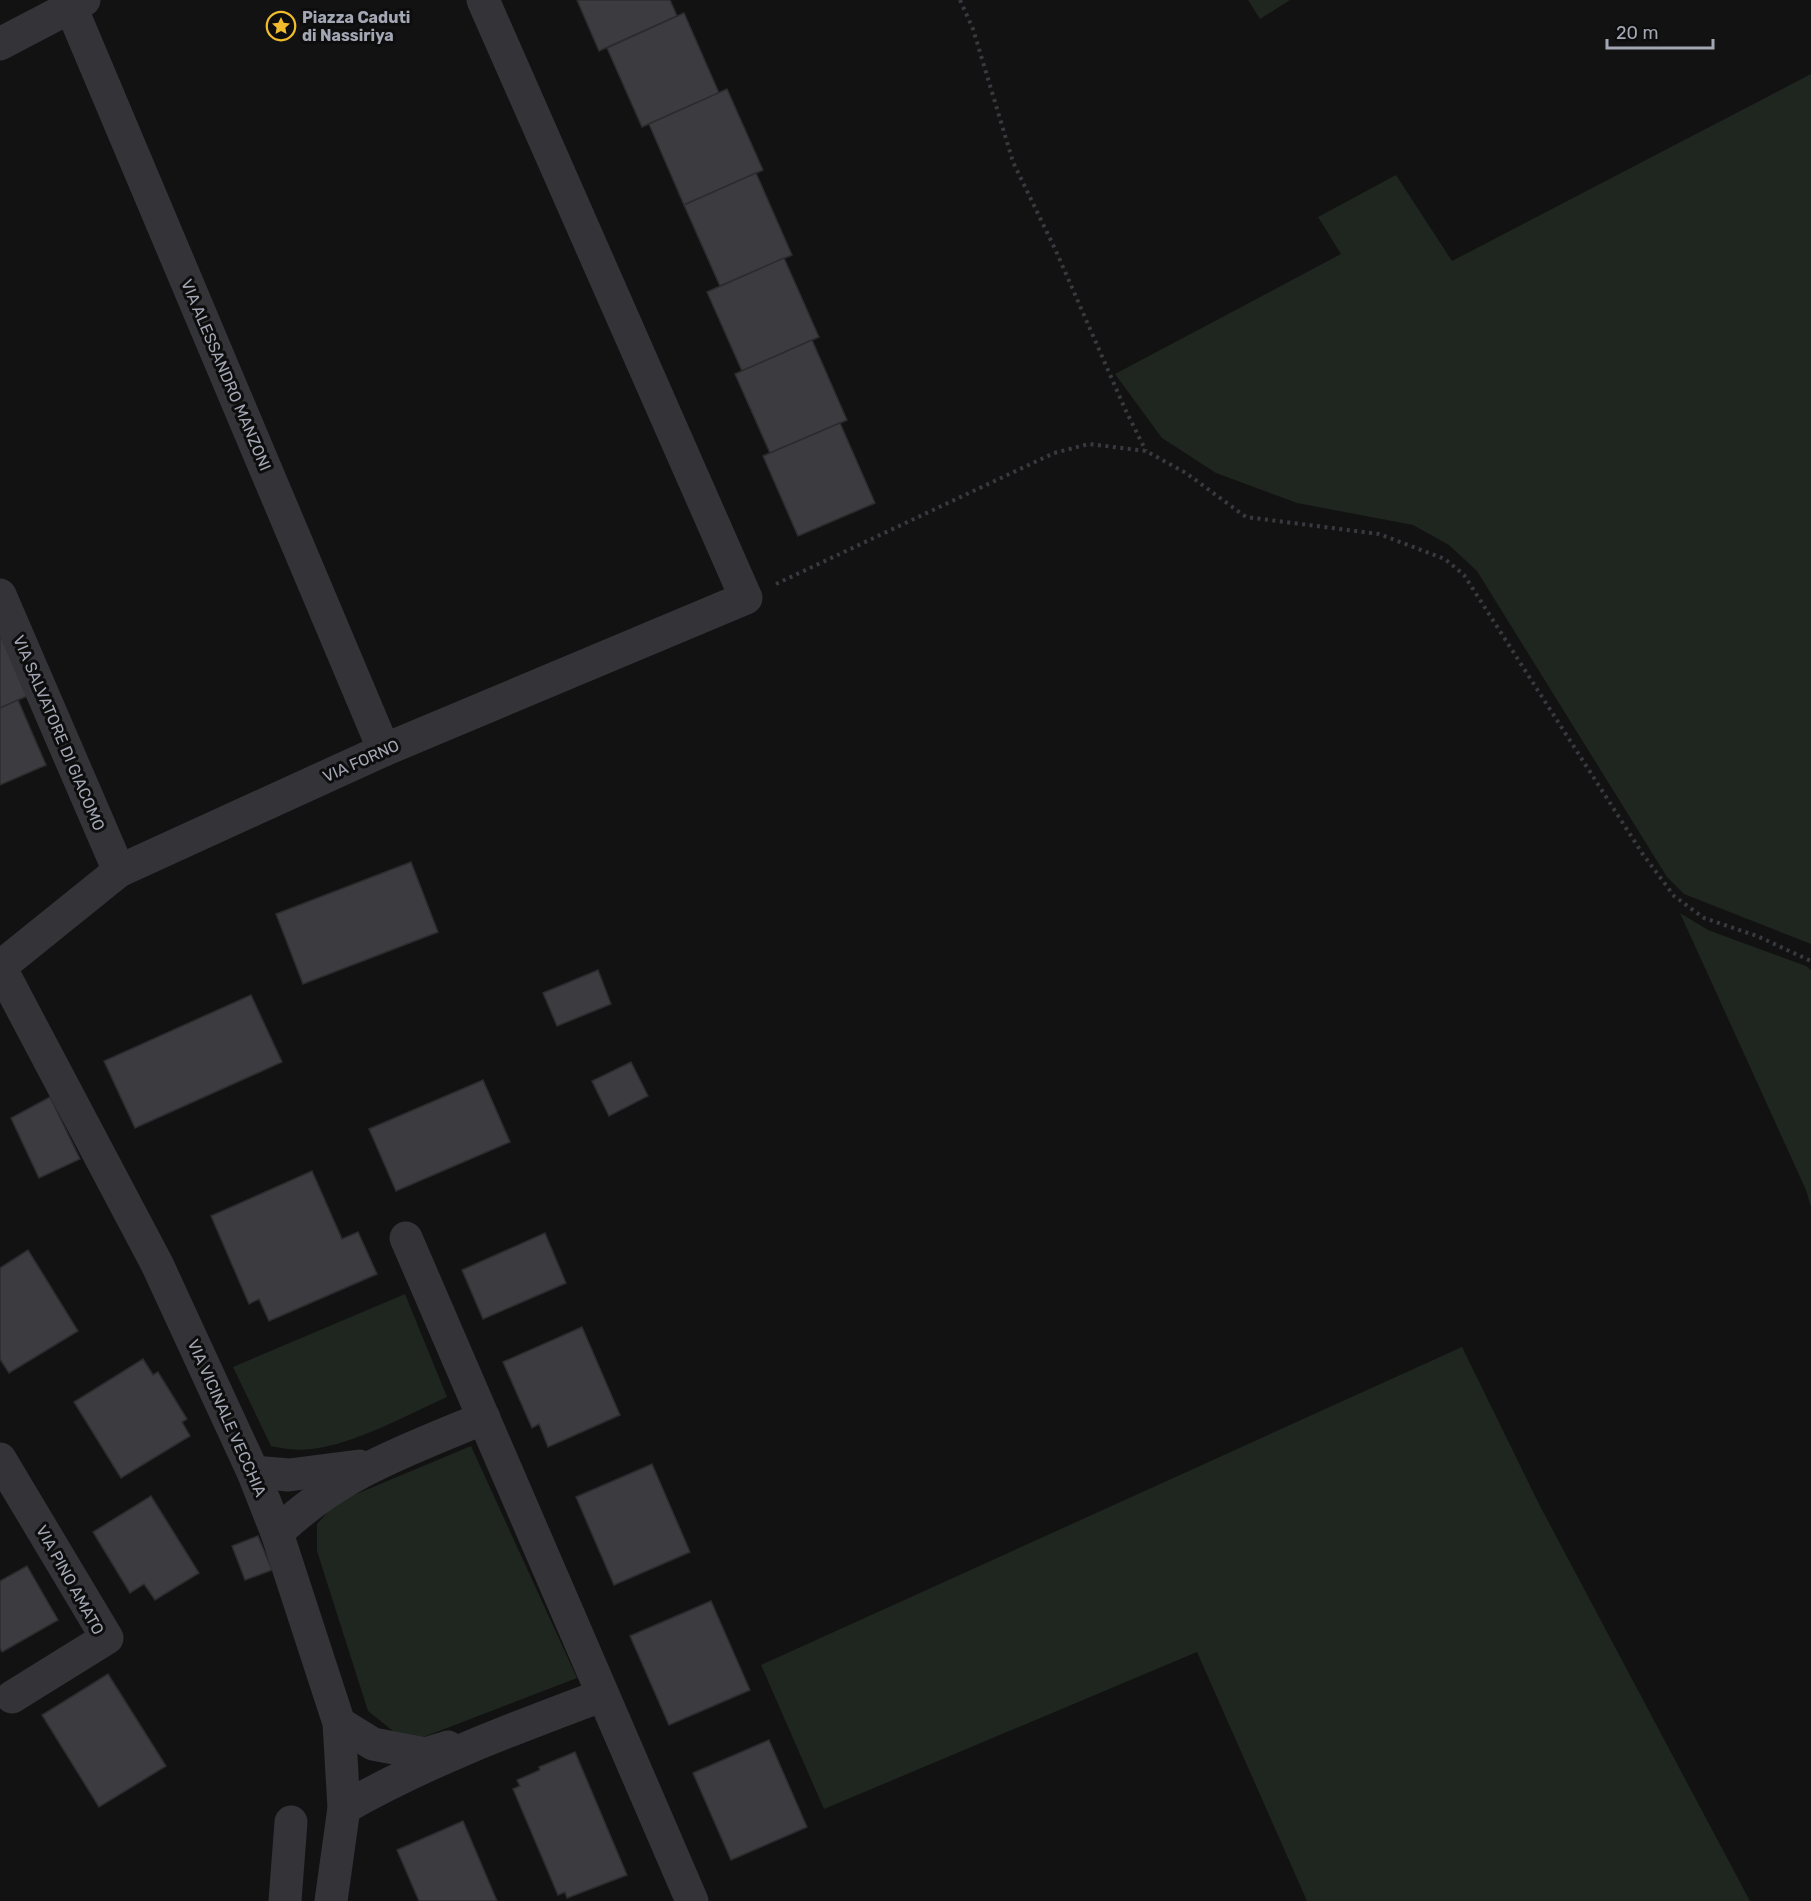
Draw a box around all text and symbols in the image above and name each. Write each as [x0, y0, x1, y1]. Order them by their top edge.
place label: Piazza Caduti di Nassiriya [302, 8, 410, 45]
place icon: Piazza Caduti di Nassiriya [265, 10, 297, 42]
scale bar [1607, 12, 1714, 50]
text: 20 m [1616, 22, 1658, 44]
street label: VIA ALESSANDRO MANZONI [177, 276, 275, 474]
street label: VIA SALVATORE DI GIACOMO [9, 632, 109, 834]
street label: VIA FORNO [320, 736, 402, 786]
street label: VIA VICINALE VECCHIA [184, 1336, 270, 1500]
street label: VIA PINO AMATO [32, 1522, 108, 1638]

